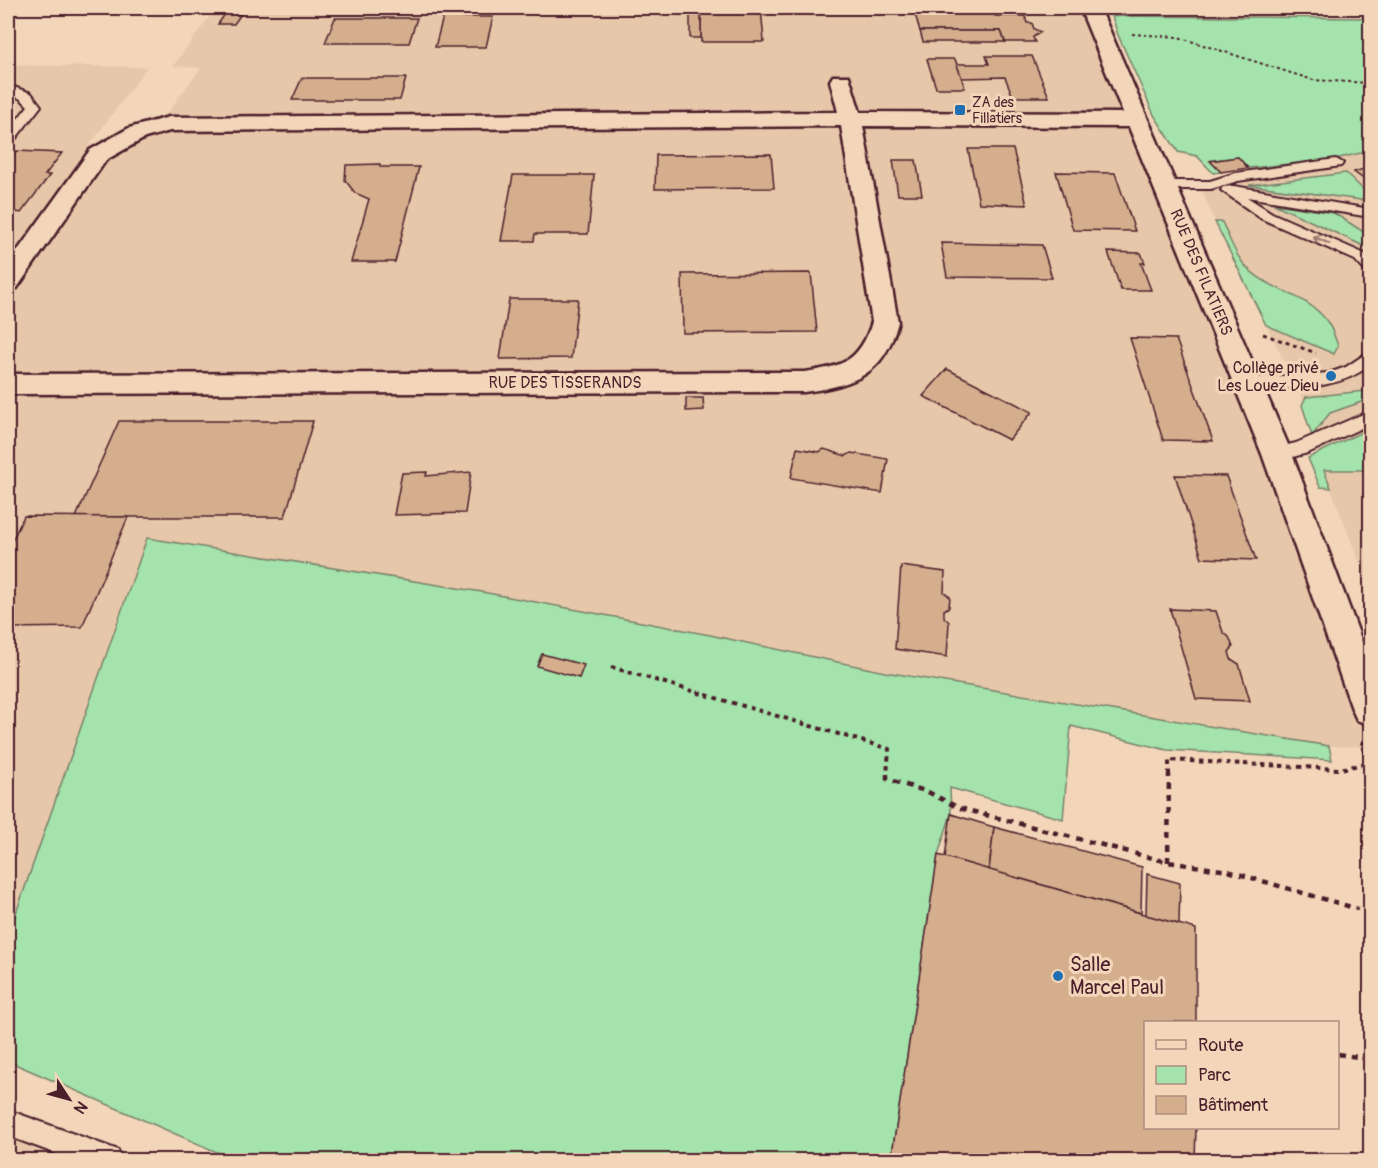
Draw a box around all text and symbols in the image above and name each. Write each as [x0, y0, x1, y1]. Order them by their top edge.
place label: ZA des Fillatiers [972, 94, 1023, 127]
marker: ZA des Fillatiers [953, 103, 967, 117]
street label: RUE DES FILATIERS [1165, 206, 1237, 339]
one-way arrow [1312, 233, 1330, 245]
place label: Collège privé Les Louez Dieu [1217, 358, 1319, 396]
marker: Collège privé Les Louez Dieu [1324, 369, 1338, 383]
street label: RUE DES TISSERANDS [489, 373, 642, 393]
place label: Salle Marcel Paul [1070, 952, 1164, 1000]
marker: Salle Marcel Paul [1051, 969, 1065, 983]
legend [1144, 1021, 1339, 1129]
text: Route [1198, 1034, 1243, 1057]
text: Parc [1198, 1064, 1231, 1087]
north arrow [39, 1069, 99, 1129]
text: Bâtiment [1198, 1094, 1269, 1117]
text: N [69, 1097, 92, 1118]

